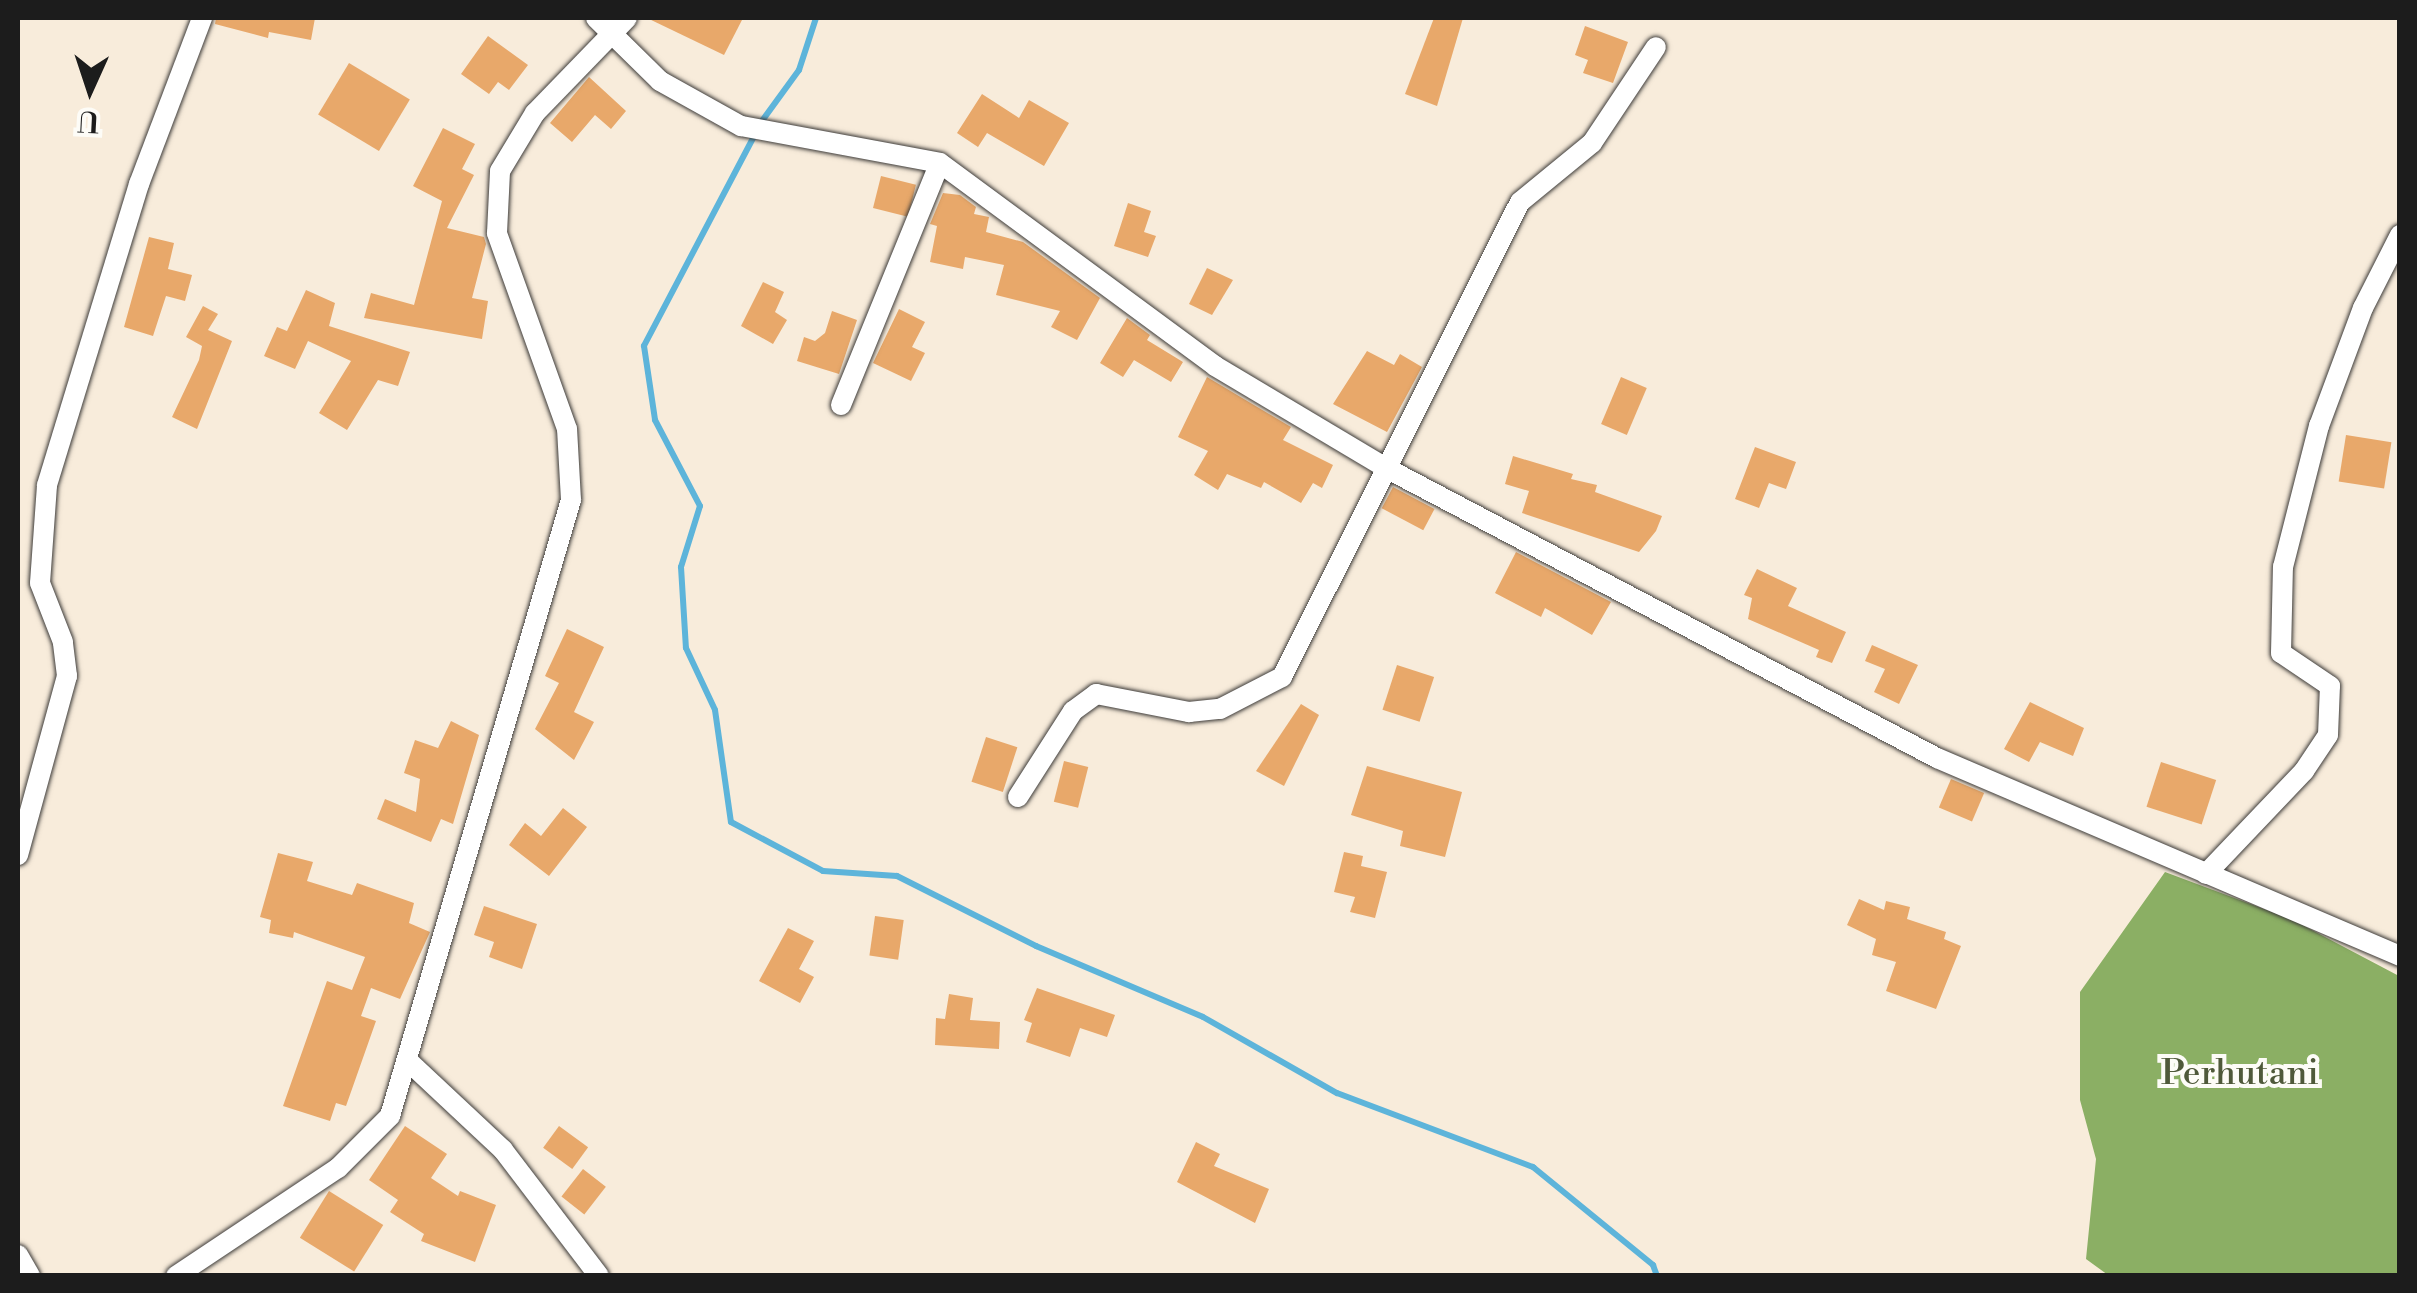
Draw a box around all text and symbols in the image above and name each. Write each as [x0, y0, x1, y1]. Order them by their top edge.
north arrow [40, 40, 140, 140]
text: U [77, 102, 100, 139]
park label: Perhutani [2161, 1053, 2319, 1095]

